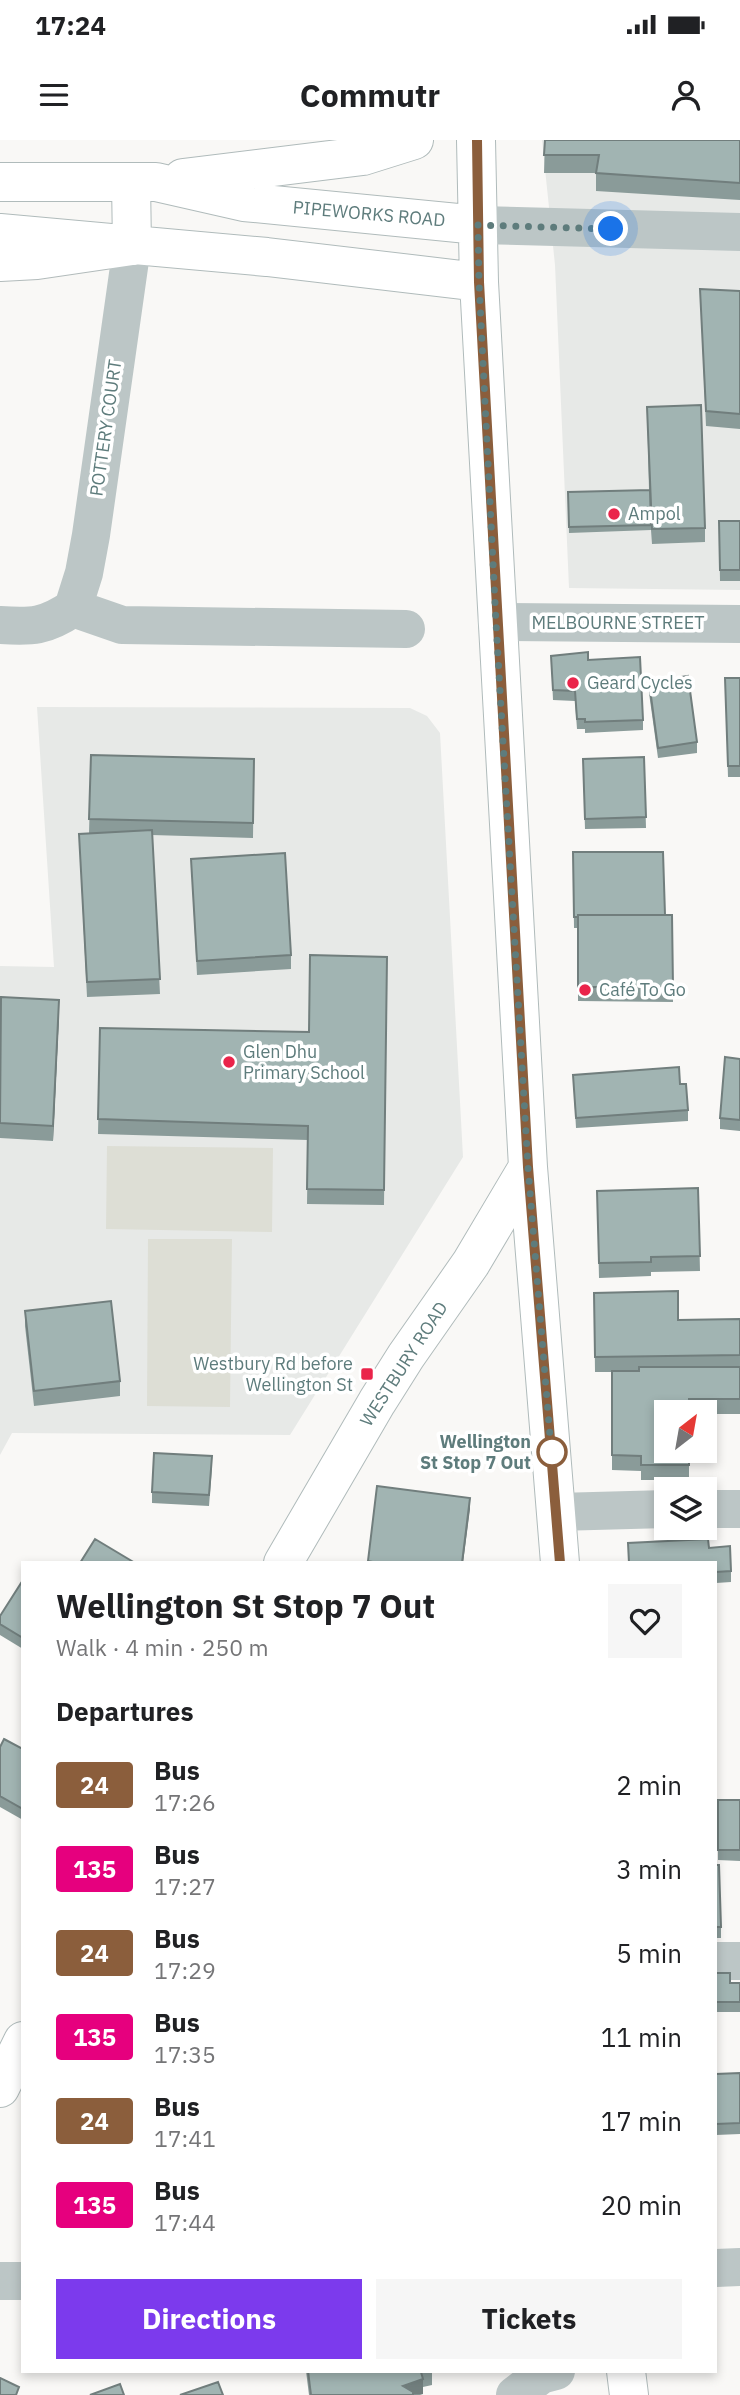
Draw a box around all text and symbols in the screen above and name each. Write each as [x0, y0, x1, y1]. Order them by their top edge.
text: 17:24 [35, 8, 106, 42]
text: Commutr [300, 74, 440, 116]
icon: menu [35, 76, 73, 114]
icon: person [667, 76, 705, 114]
street label: PIPEWORKS ROAD [292, 195, 446, 232]
your location [593, 211, 628, 246]
street label: POTTERY COURT [85, 358, 126, 498]
place label: Ampol [628, 502, 681, 525]
marker: Ampol [606, 506, 622, 522]
street label: MELBOURNE STREET [531, 611, 705, 634]
place label: Geard Cycles [587, 671, 693, 694]
marker: Geard Cycles [565, 675, 581, 691]
place label: Café To Go [599, 978, 686, 1001]
marker: Café To Go [577, 982, 593, 998]
place label: Glen Dhu Primary School [243, 1040, 365, 1084]
marker: Glen Dhu Primary School [221, 1054, 237, 1070]
street label: WESTBURY ROAD [355, 1297, 453, 1430]
place label: Westbury Rd before Wellington St [193, 1352, 353, 1396]
marker: Westbury Rd before Wellington St [359, 1366, 375, 1382]
north arrow [654, 1400, 718, 1463]
map controls [654, 1400, 717, 1540]
place label: Wellington St Stop 7 Out [420, 1430, 531, 1474]
marker: Wellington St Stop 7 Out [537, 1437, 567, 1467]
button: layers [654, 1477, 717, 1540]
text: Wellington St Stop 7 Out [56, 1584, 435, 1627]
button: heart [608, 1584, 682, 1658]
text: Walk · 4 min · 250 m [56, 1632, 269, 1662]
text: Departures [56, 1694, 194, 1728]
text: Bus [154, 1753, 200, 1787]
text: 2 min [616, 1768, 682, 1802]
text: 24 [80, 1769, 109, 1801]
text: 17:26 [154, 1787, 216, 1817]
text: Bus [154, 1837, 200, 1871]
text: 3 min [616, 1852, 682, 1886]
text: 135 [73, 1853, 116, 1885]
text: 17:27 [154, 1871, 216, 1901]
text: Bus [154, 1921, 200, 1955]
text: 5 min [616, 1936, 682, 1970]
text: 24 [80, 1937, 109, 1969]
text: 17:29 [154, 1955, 216, 1985]
text: Bus [154, 2005, 200, 2039]
text: 11 min [601, 2020, 682, 2054]
text: 135 [73, 2021, 116, 2053]
text: 17:35 [154, 2039, 216, 2069]
text: Bus [154, 2089, 200, 2123]
text: 17 min [601, 2104, 682, 2138]
text: 24 [80, 2105, 109, 2137]
text: 17:41 [154, 2123, 216, 2153]
text: Bus [154, 2173, 200, 2207]
text: 20 min [601, 2188, 682, 2222]
text: 135 [73, 2189, 116, 2221]
text: 17:44 [154, 2207, 216, 2237]
button: Directions [56, 2279, 362, 2359]
button: Tickets [376, 2279, 682, 2359]

